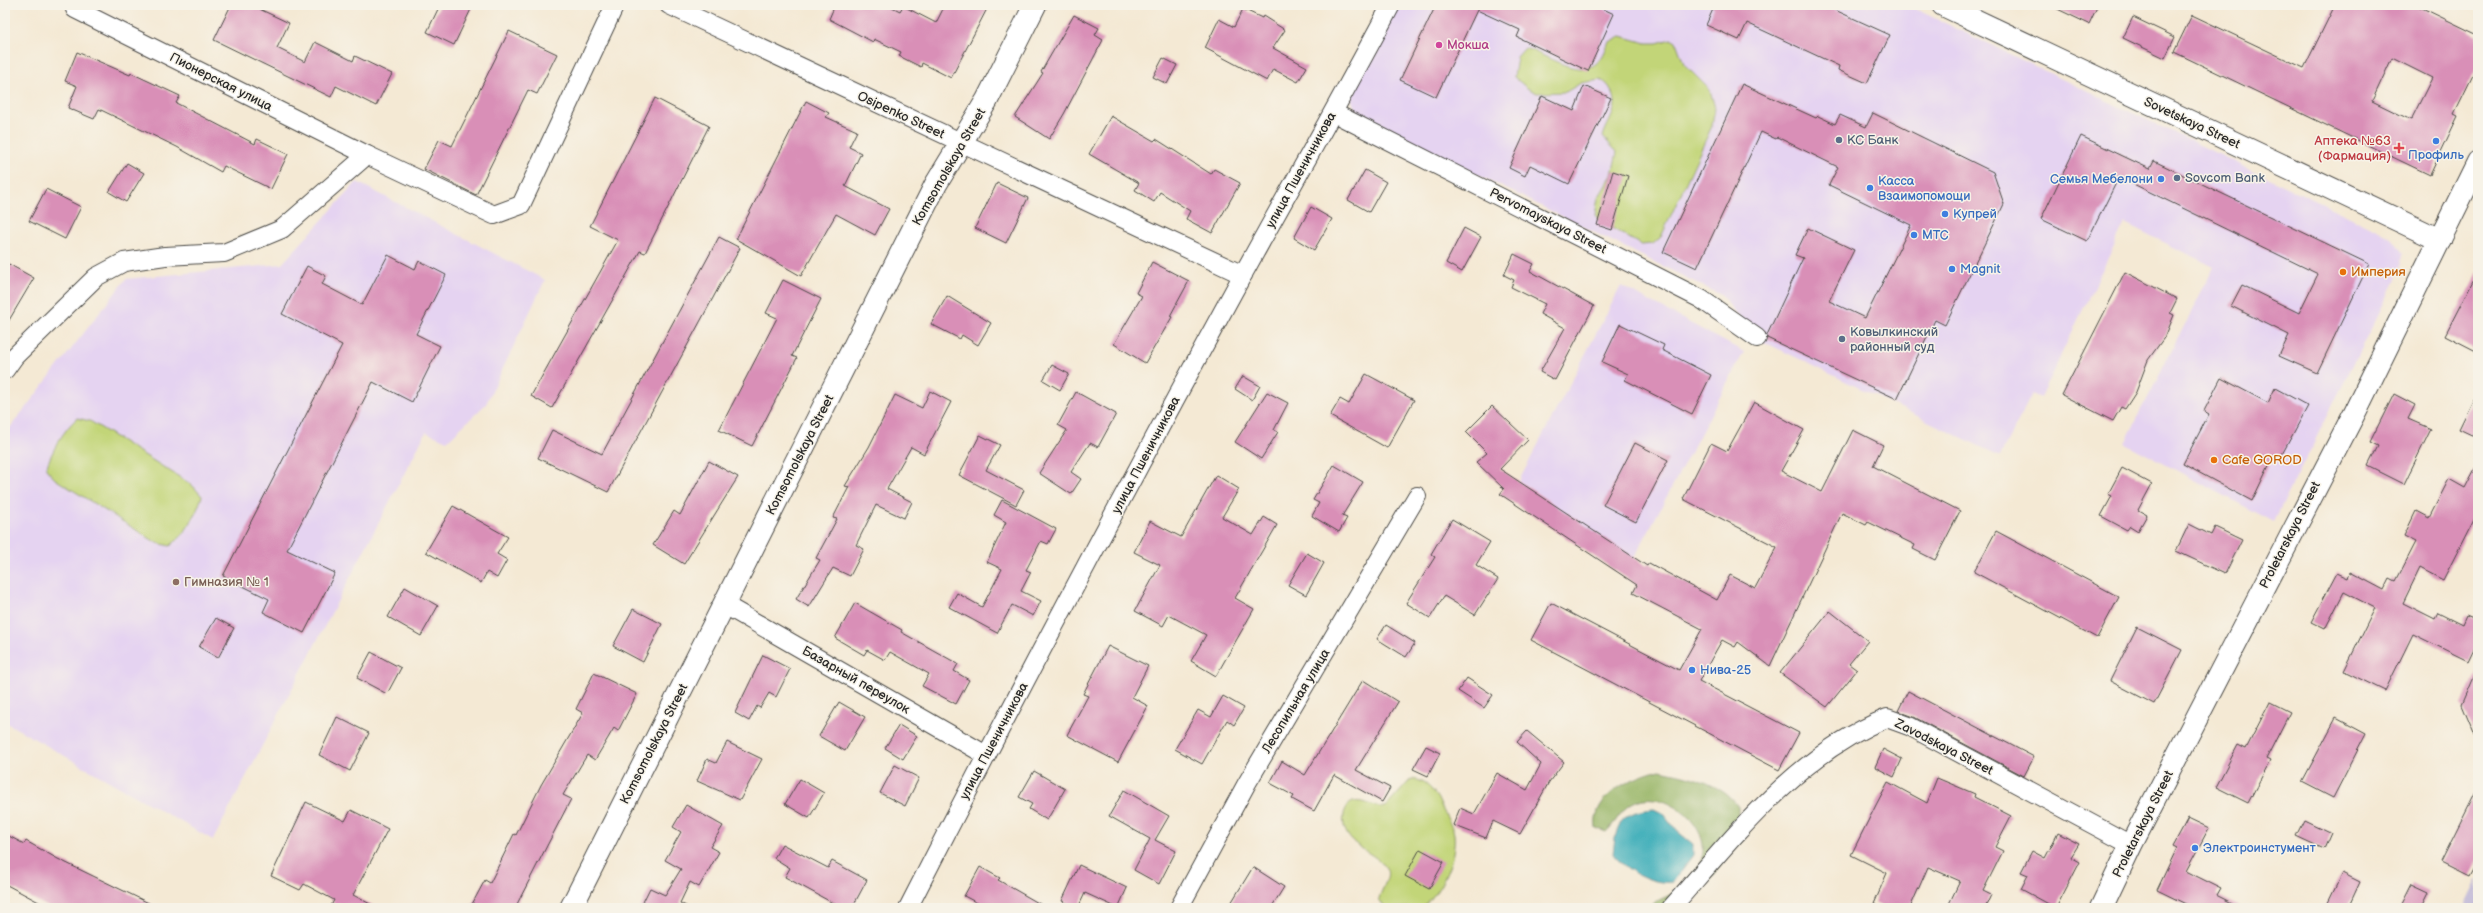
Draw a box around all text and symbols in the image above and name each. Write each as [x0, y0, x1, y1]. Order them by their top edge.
place label: Мокша [1447, 37, 1490, 53]
marker: Мокша [1434, 40, 1444, 50]
street label: Пионерская улица [167, 49, 275, 115]
street label: Osipenko Street [855, 88, 947, 142]
street label: Sovetskaya Street [2141, 94, 2243, 152]
street label: Komsomolskaya Street [909, 105, 989, 229]
street label: улица Пшеничникова [1262, 109, 1340, 231]
place label: КС Банк [1847, 132, 1899, 148]
place label: Аптека №63 (Фармация) [2314, 133, 2391, 164]
marker: КС Банк [1834, 135, 1844, 145]
marker: Профиль [2431, 136, 2441, 146]
marker: Аптека №63 (Фармация) [2394, 143, 2404, 153]
place label: Профиль [2408, 147, 2464, 163]
place label: Sovcom Bank [2185, 170, 2265, 186]
place label: Семья Мебелони [2050, 171, 2153, 187]
place label: Касса Взаимопомощи [1878, 173, 1970, 204]
marker: Sovcom Bank [2172, 173, 2182, 183]
marker: Семья Мебелони [2156, 174, 2166, 184]
marker: Касса Взаимопомощи [1865, 183, 1875, 193]
street label: Pervomayskaya Street [1487, 185, 1609, 257]
place label: Купрей [1953, 206, 1997, 222]
marker: Купрей [1940, 209, 1950, 219]
place label: МТС [1922, 227, 1949, 243]
marker: МТС [1909, 230, 1919, 240]
place label: Magnit [1960, 261, 2000, 277]
marker: Magnit [1947, 264, 1957, 274]
place label: Империя [2351, 264, 2406, 280]
marker: Империя [2338, 267, 2348, 277]
place label: Ковылкинский районный суд [1850, 324, 1938, 355]
marker: Ковылкинский районный суд [1837, 334, 1847, 344]
street label: Komsomolskaya Street [763, 392, 837, 518]
street label: улица Пшеничникова [1108, 393, 1184, 516]
place label: Cafe GOROD [2222, 452, 2302, 468]
marker: Cafe GOROD [2209, 455, 2219, 465]
street label: Proletarskaya Street [2256, 479, 2324, 591]
place label: Гимназия № 1 [184, 574, 269, 590]
marker: Гимназия № 1 [171, 577, 181, 587]
street label: Базарный переулок [799, 643, 913, 717]
street label: Лесопильная улица [1258, 646, 1334, 757]
place label: Нива-25 [1700, 662, 1751, 678]
marker: Нива-25 [1687, 665, 1697, 675]
street label: улица Пшеничникова [956, 679, 1032, 802]
street label: Komsomolskaya Street [617, 681, 691, 807]
street label: Zavodskaya Street [1891, 715, 1996, 779]
street label: Proletarskaya Street [2109, 768, 2177, 880]
place label: Электроинстумент [2203, 840, 2316, 856]
marker: Электроинстумент [2190, 843, 2200, 853]

